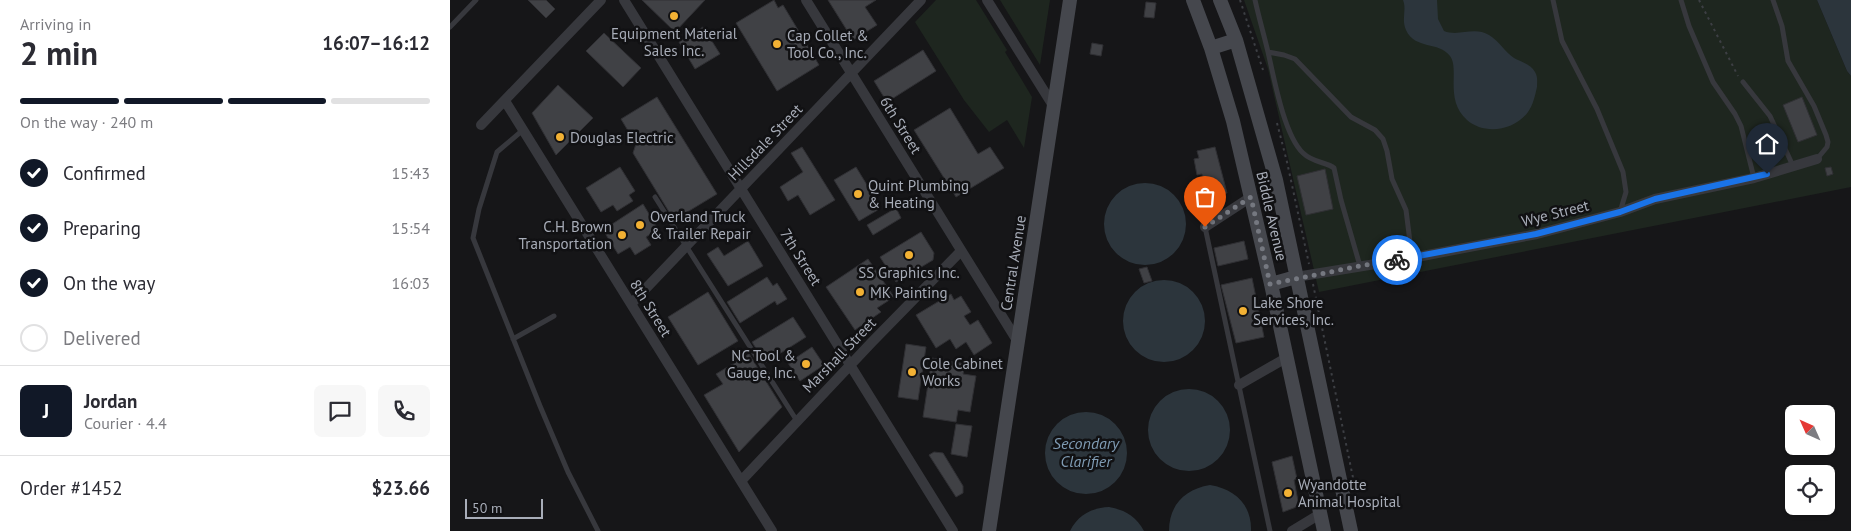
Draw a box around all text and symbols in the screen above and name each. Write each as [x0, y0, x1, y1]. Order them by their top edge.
marker: Equipment Material Sales Inc. [668, 10, 680, 22]
text: Arriving in [20, 14, 91, 34]
place label: Equipment Material Sales Inc. [611, 24, 738, 60]
place label: Cap Collet & Tool Co., Inc. [787, 26, 869, 62]
text: 16:07–16:12 [322, 31, 430, 55]
text: 2 min [20, 32, 98, 74]
marker: Cap Collet & Tool Co., Inc. [771, 38, 783, 50]
street label: 6th Street [876, 93, 926, 157]
street label: Hillsdale Street [724, 100, 806, 184]
text: On the way · 240 m [20, 112, 153, 132]
pin [1746, 123, 1788, 174]
place label: Douglas Electric [570, 128, 674, 147]
icon: home [1753, 130, 1781, 158]
marker: Douglas Electric [554, 131, 566, 143]
icon: check [20, 159, 48, 187]
text: Confirmed [63, 161, 146, 185]
text: 15:43 [392, 163, 430, 183]
street label: Biddle Avenue [1252, 169, 1292, 263]
place label: Quint Plumbing & Heating [868, 176, 969, 212]
pin [1184, 176, 1226, 227]
icon: bag [1191, 183, 1219, 211]
marker: Quint Plumbing & Heating [852, 188, 864, 200]
street label: Wye Street [1519, 195, 1591, 231]
place label: Overland Truck & Trailer Repair [650, 207, 751, 243]
icon: check [20, 214, 48, 242]
street label: Central Avenue [996, 214, 1030, 312]
text: Preparing [63, 216, 141, 240]
place label: C.H. Brown Transportation [519, 217, 612, 253]
text: 15:54 [392, 218, 430, 238]
marker: Overland Truck & Trailer Repair [634, 219, 646, 231]
street label: 7th Street [776, 225, 826, 289]
marker: C.H. Brown Transportation [616, 229, 628, 241]
courier [1372, 235, 1422, 285]
icon: bike [1383, 246, 1411, 274]
marker: SS Graphics Inc. [903, 249, 915, 261]
place label: SS Graphics Inc. [858, 263, 960, 282]
icon: check [20, 269, 48, 297]
text: On the way [63, 271, 155, 295]
text: 16:03 [392, 273, 430, 293]
street label: 8th Street [626, 276, 676, 340]
place label: MK Painting [870, 283, 947, 302]
marker: MK Painting [854, 286, 866, 298]
place label: Lake Shore Services, Inc. [1253, 293, 1334, 329]
marker: Lake Shore Services, Inc. [1237, 305, 1249, 317]
street label: Marshall Street [798, 313, 880, 397]
text: Delivered [63, 326, 141, 350]
place label: NC Tool & Gauge, Inc. [727, 346, 796, 382]
place label: Cole Cabinet Works [922, 354, 1003, 390]
marker: NC Tool & Gauge, Inc. [800, 358, 812, 370]
marker: Cole Cabinet Works [906, 366, 918, 378]
button: chat [314, 385, 366, 437]
button: phone [378, 385, 430, 437]
text: Jordan [84, 389, 137, 413]
text: J [43, 399, 49, 423]
north arrow [1785, 405, 1835, 455]
map controls [1785, 405, 1835, 515]
text: Courier · 4.4 [84, 413, 167, 433]
water label: Secondary Clarifier [1053, 433, 1120, 471]
button: locate [1785, 465, 1835, 515]
place label: Wyandotte Animal Hospital [1298, 475, 1401, 511]
text: Order #1452 [20, 476, 123, 500]
text: $23.66 [371, 476, 430, 500]
marker: Wyandotte Animal Hospital [1282, 487, 1294, 499]
scale bar [465, 496, 542, 519]
text: 50 m [472, 499, 502, 517]

